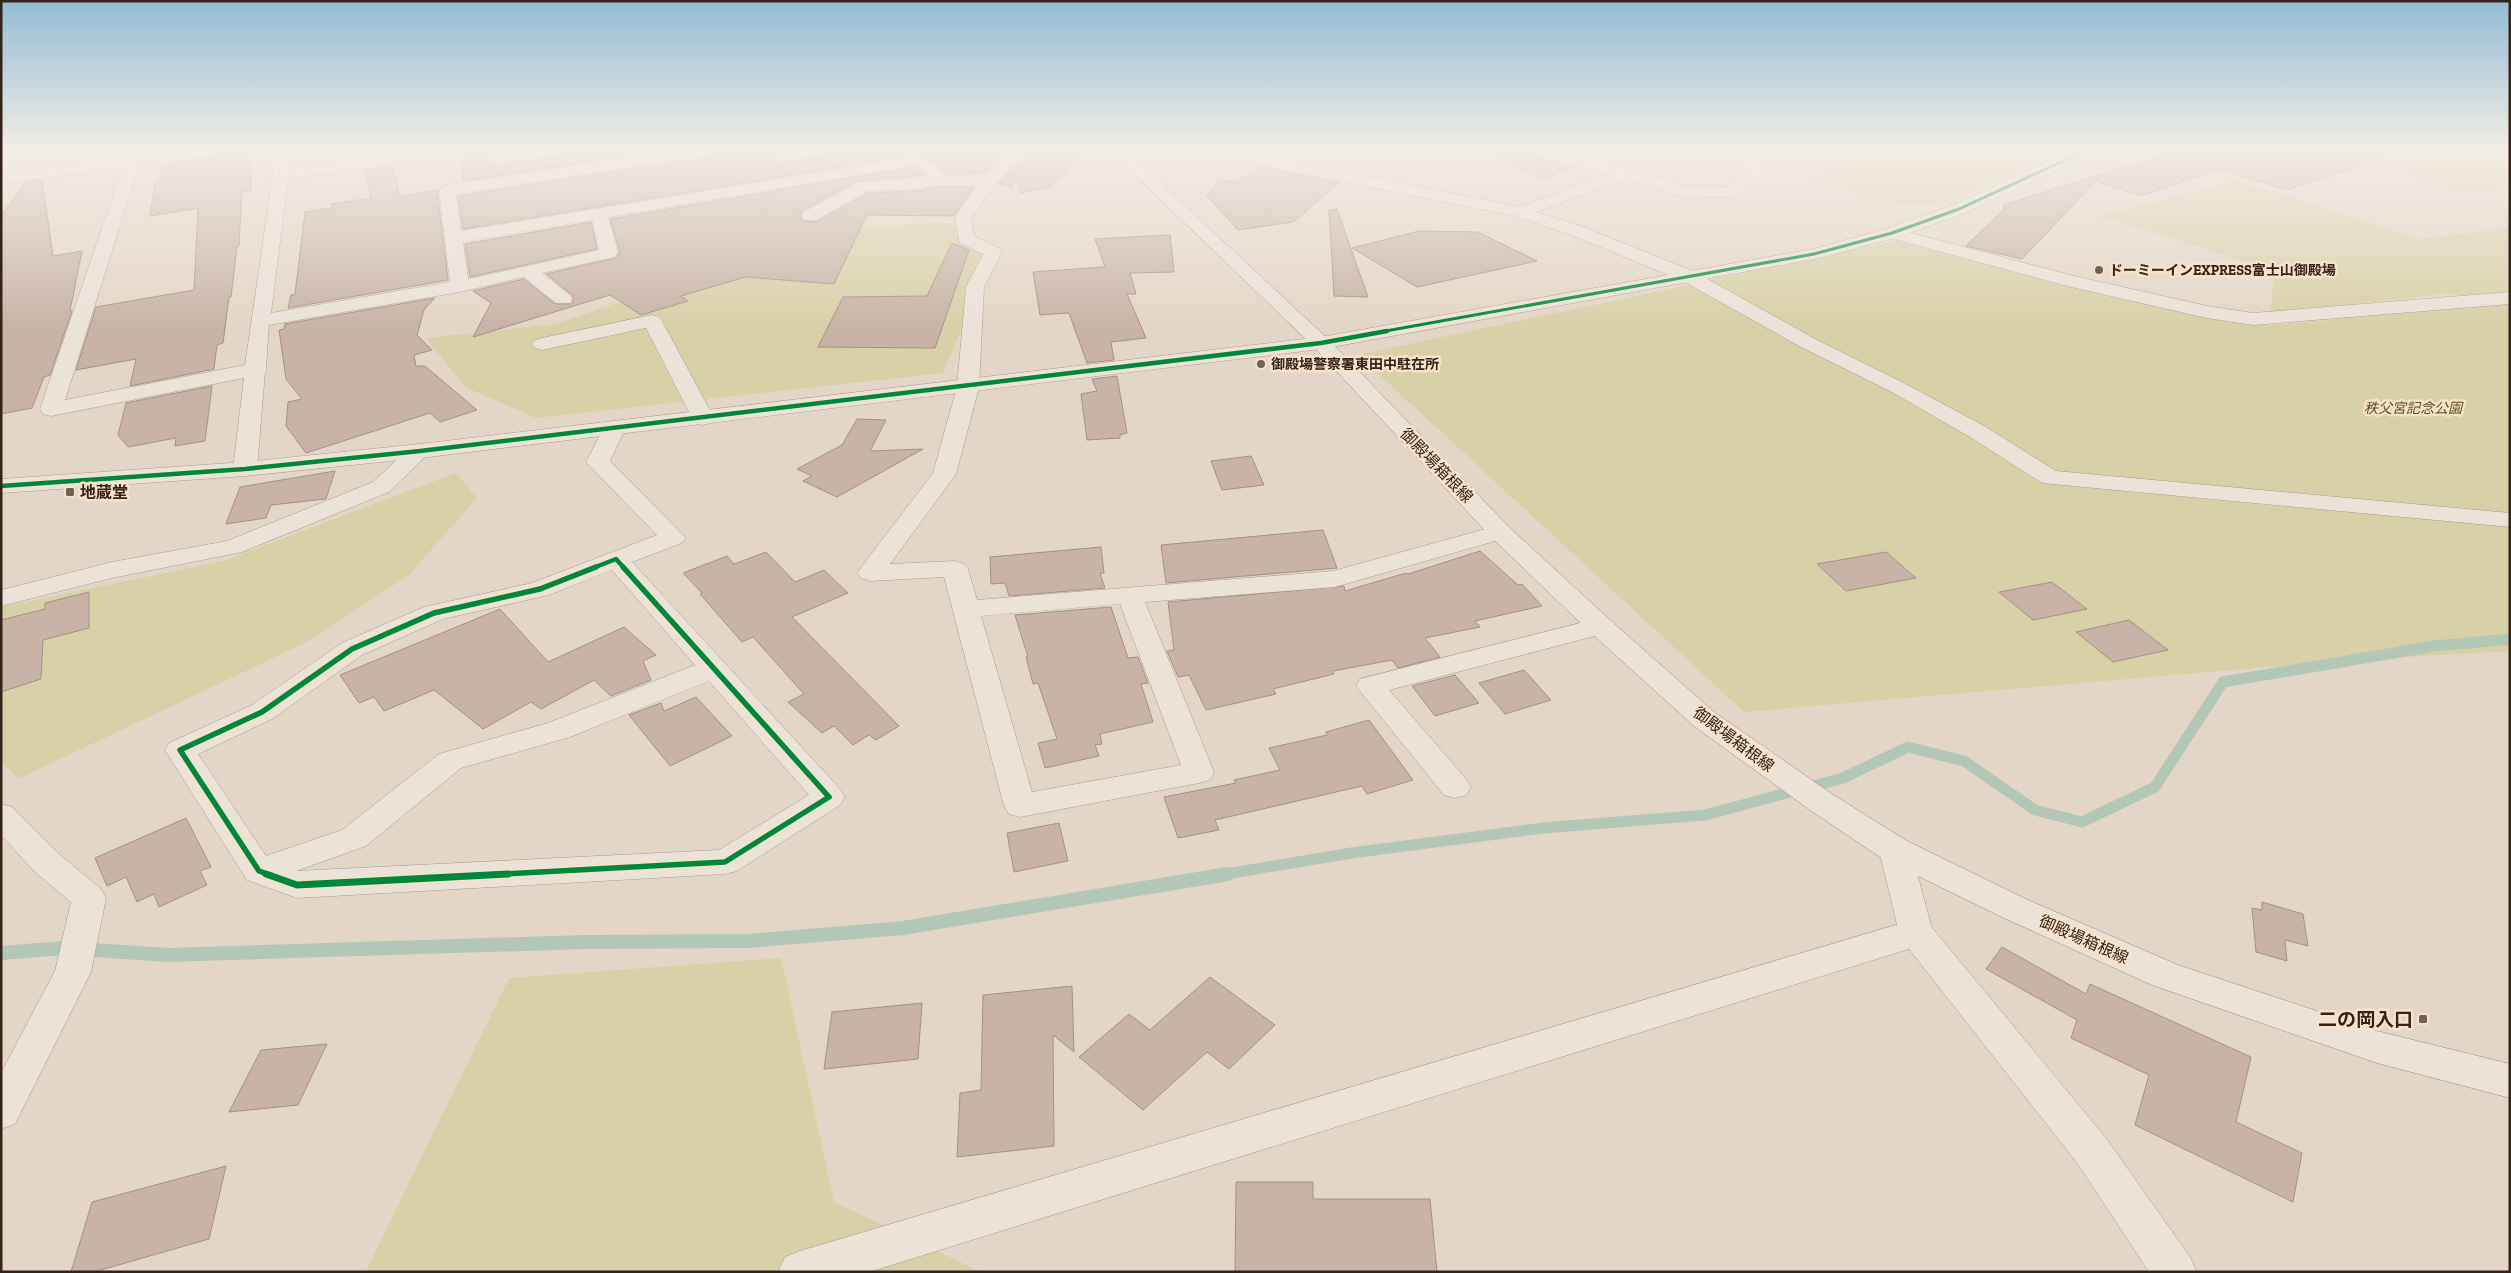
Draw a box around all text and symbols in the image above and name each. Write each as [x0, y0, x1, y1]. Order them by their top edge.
place label: ドーミーインEXPRESS富士山御殿場 [2109, 262, 2336, 279]
marker: ドーミーインEXPRESS富士山御殿場 [2093, 264, 2105, 276]
place label: 御殿場警察署東田中駐在所 [1271, 356, 1439, 373]
marker: 御殿場警察署東田中駐在所 [1255, 358, 1267, 370]
park label: 秩父宮記念公園 [2364, 400, 2464, 417]
street label: 御殿場箱根線 [1396, 424, 1477, 506]
place label: 地蔵堂 [80, 483, 128, 502]
marker: 地蔵堂 [64, 486, 76, 498]
street label: 御殿場箱根線 [1690, 703, 1778, 776]
street label: 御殿場箱根線 [2036, 911, 2132, 968]
place label: 二の岡入口 [2318, 1008, 2413, 1031]
marker: 二の岡入口 [2417, 1013, 2429, 1025]

